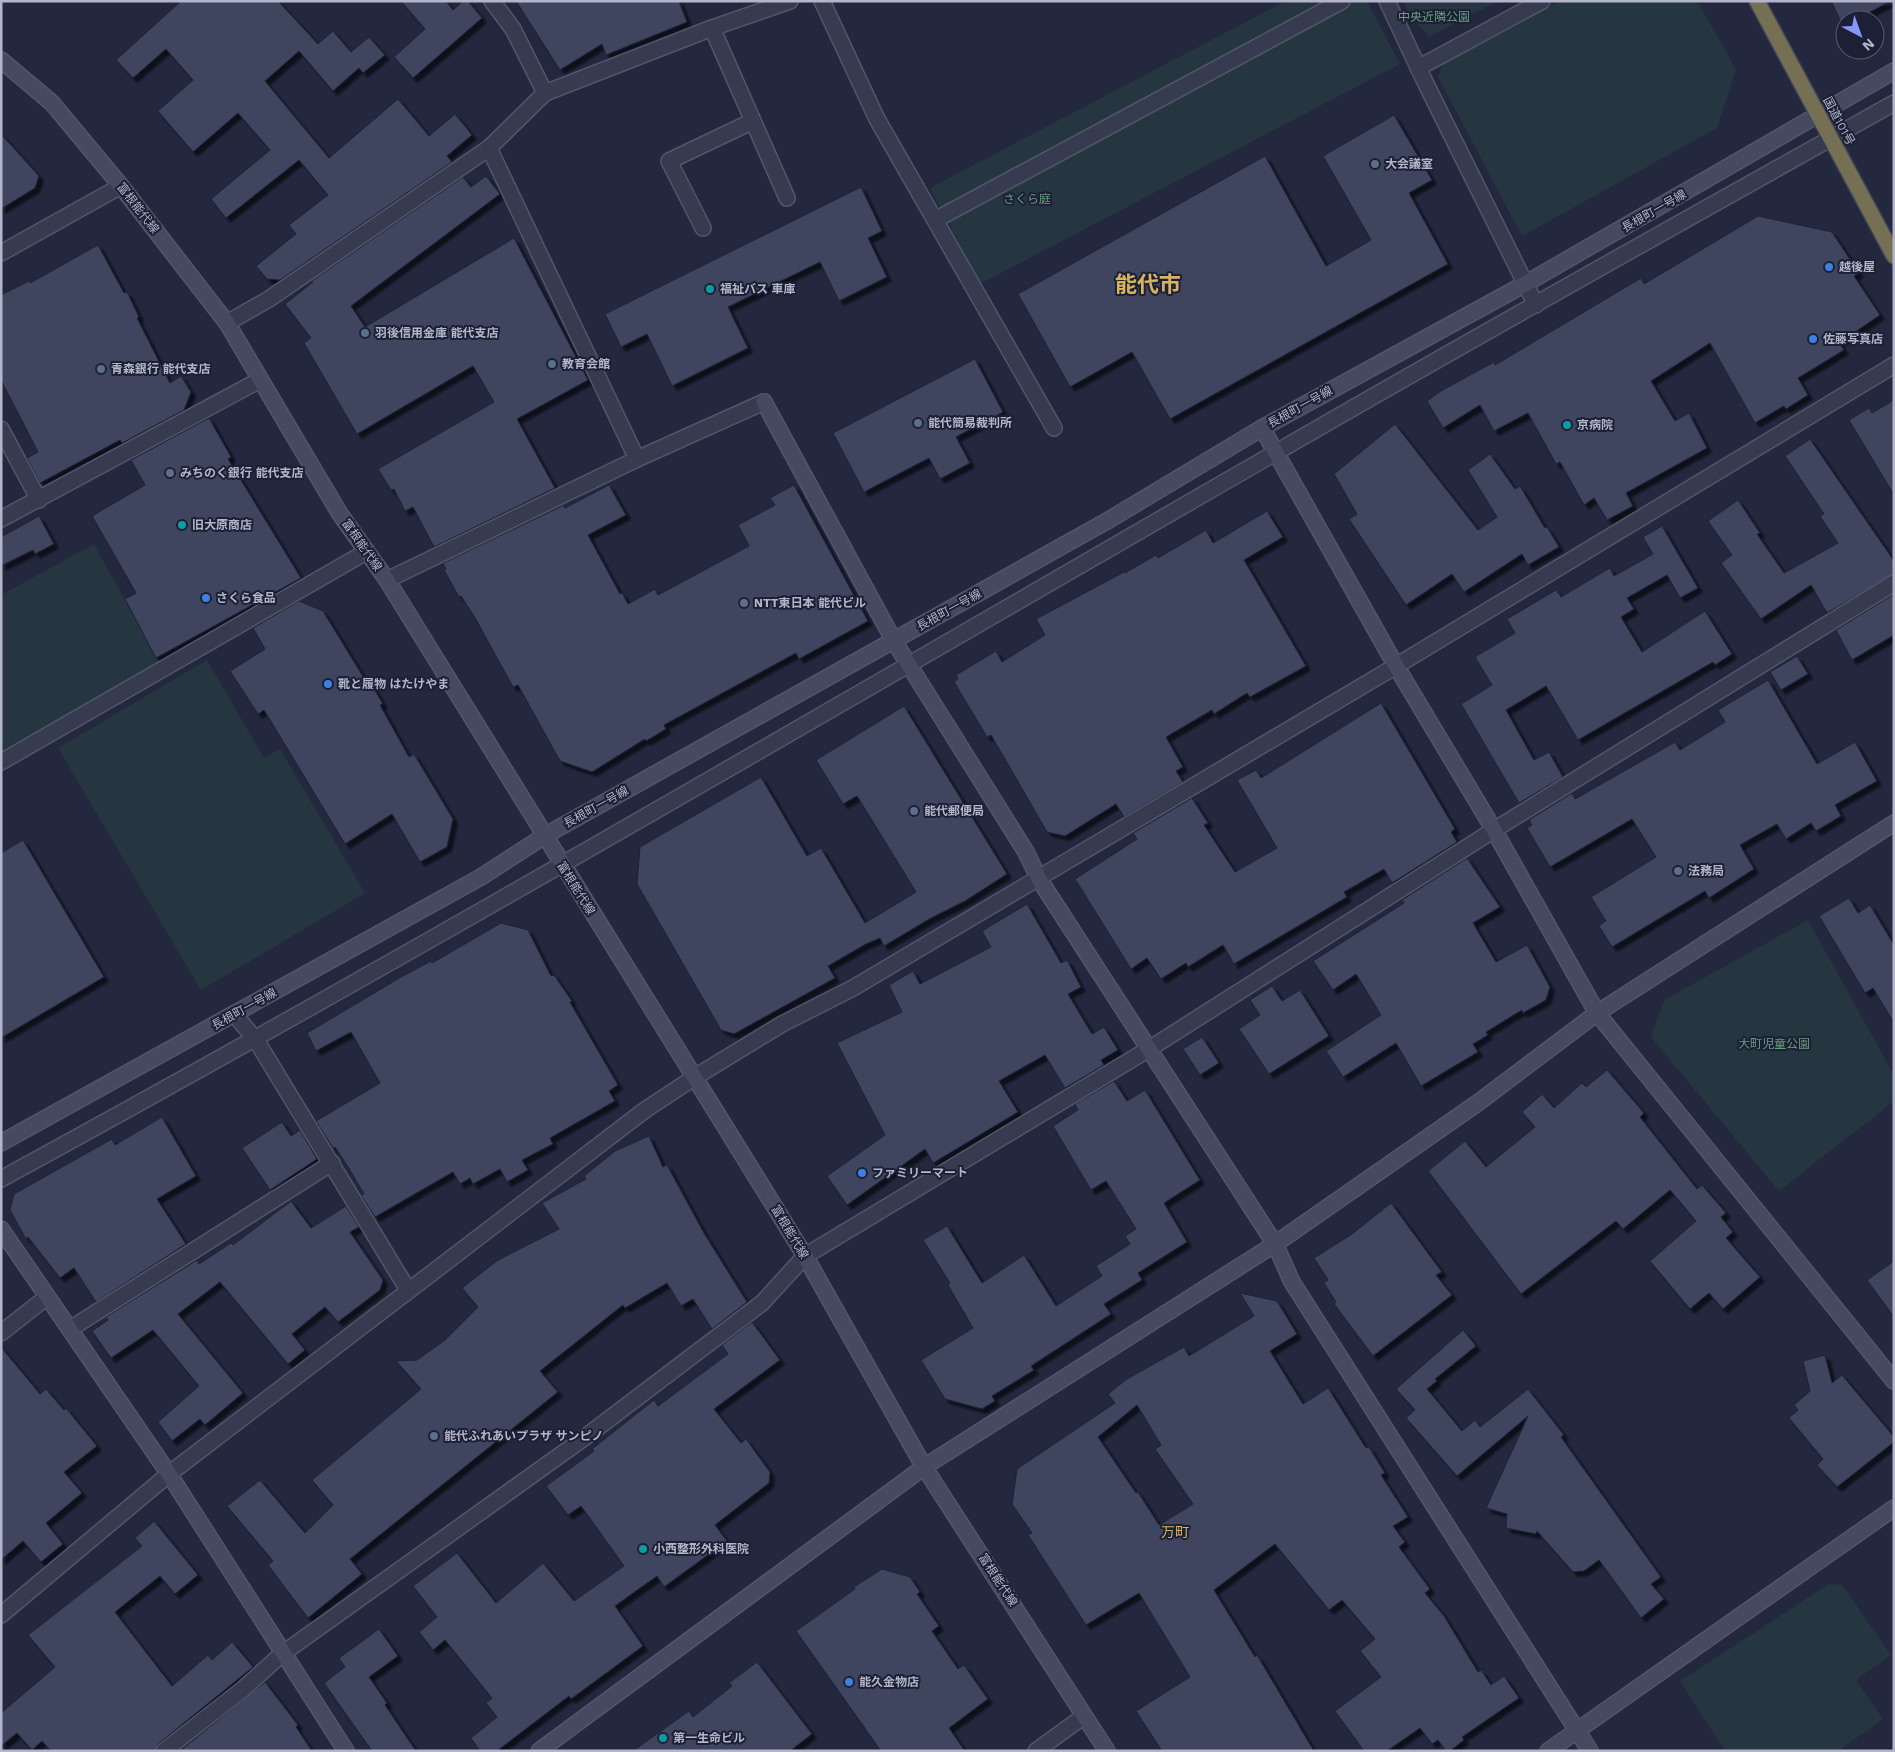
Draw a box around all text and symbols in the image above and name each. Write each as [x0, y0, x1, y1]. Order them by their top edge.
park label: 中央近隣公園 [1398, 10, 1470, 24]
north arrow [1835, 10, 1885, 60]
text: N [1859, 35, 1878, 54]
street label: 国道101号 [1820, 94, 1858, 148]
place label: 大会議室 [1385, 157, 1433, 171]
marker: 大会議室 [1369, 158, 1381, 170]
street label: 富根能代線 [114, 180, 162, 236]
street label: 長根町一号線 [1619, 187, 1689, 235]
park label: さくら庭 [1003, 192, 1051, 206]
place label: 越後屋 [1839, 260, 1875, 274]
marker: 越後屋 [1823, 261, 1835, 273]
district label: 能代市 [1115, 272, 1181, 297]
place label: 福祉バス 車庫 [720, 282, 795, 296]
marker: 福祉バス 車庫 [704, 283, 716, 295]
place label: 羽後信用金庫 能代支店 [375, 326, 498, 340]
marker: 羽後信用金庫 能代支店 [359, 327, 371, 339]
place label: 佐藤写真店 [1823, 332, 1883, 346]
marker: 佐藤写真店 [1807, 333, 1819, 345]
place label: 教育会館 [562, 357, 610, 371]
marker: 教育会館 [546, 358, 558, 370]
place label: 青森銀行 能代支店 [111, 362, 210, 376]
marker: 青森銀行 能代支店 [95, 363, 107, 375]
street label: 長根町一号線 [1265, 383, 1335, 431]
place label: 能代簡易裁判所 [928, 416, 1012, 430]
marker: 能代簡易裁判所 [912, 417, 924, 429]
place label: 京病院 [1577, 418, 1613, 432]
marker: 京病院 [1561, 419, 1573, 431]
place label: みちのく銀行 能代支店 [180, 466, 303, 480]
marker: みちのく銀行 能代支店 [164, 467, 176, 479]
street label: 富根能代線 [339, 516, 385, 574]
place label: 旧大原商店 [192, 518, 252, 532]
marker: 旧大原商店 [176, 519, 188, 531]
street label: 長根町一号線 [914, 586, 984, 634]
place label: さくら食品 [216, 591, 276, 605]
marker: さくら食品 [200, 592, 212, 604]
place label: NTT東日本 能代ビル [754, 596, 866, 610]
marker: NTT東日本 能代ビル [738, 597, 750, 609]
place label: 靴と履物 はたけやま [338, 677, 449, 691]
marker: 靴と履物 はたけやま [322, 678, 334, 690]
street label: 長根町一号線 [561, 783, 631, 831]
place label: 能代郵便局 [924, 804, 984, 818]
marker: 能代郵便局 [908, 805, 920, 817]
street label: 富根能代線 [554, 859, 598, 917]
place label: 法務局 [1688, 864, 1724, 878]
marker: 法務局 [1672, 865, 1684, 877]
street label: 長根町一号線 [209, 985, 279, 1033]
park label: 大町児童公園 [1738, 1037, 1810, 1051]
place label: ファミリーマート [872, 1166, 968, 1180]
marker: ファミリーマート [856, 1167, 868, 1179]
street label: 富根能代線 [769, 1203, 811, 1261]
place label: 能代ふれあいプラザ サンピノ [444, 1429, 603, 1443]
marker: 能代ふれあいプラザ サンピノ [428, 1430, 440, 1442]
district label: 万町 [1161, 1524, 1189, 1540]
place label: 小西整形外科医院 [653, 1542, 749, 1556]
marker: 小西整形外科医院 [637, 1543, 649, 1555]
street label: 富根能代線 [976, 1551, 1020, 1609]
place label: 能久金物店 [859, 1675, 919, 1689]
marker: 能久金物店 [843, 1676, 855, 1688]
place label: 第一生命ビル [673, 1731, 745, 1745]
marker: 第一生命ビル [657, 1732, 669, 1744]

